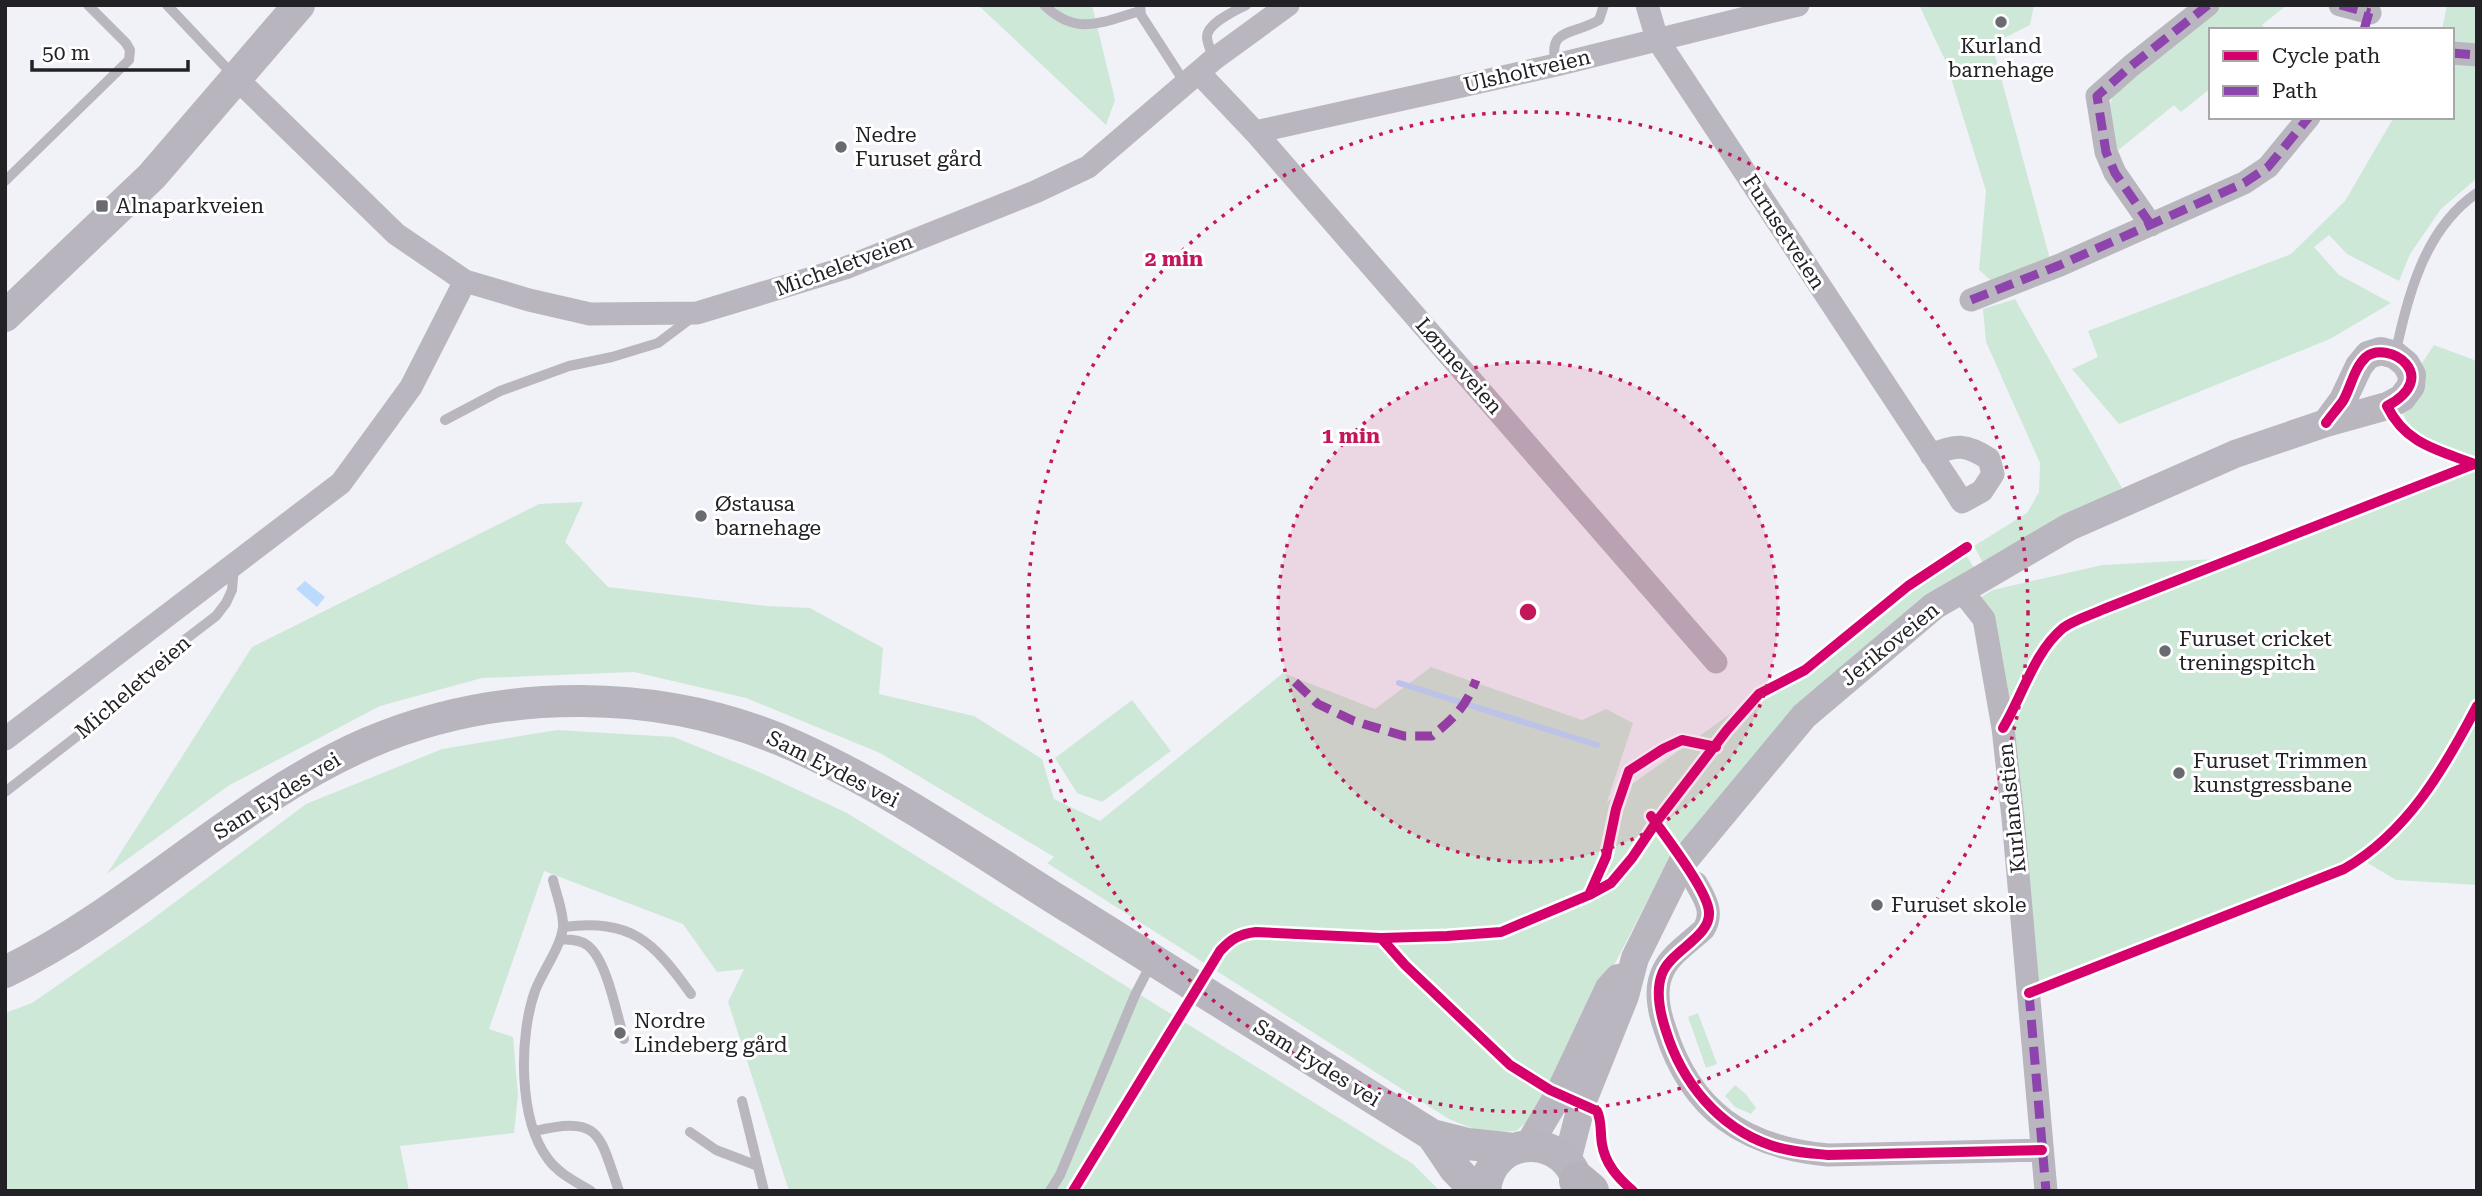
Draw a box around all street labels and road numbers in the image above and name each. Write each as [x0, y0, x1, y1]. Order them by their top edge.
street label: Ulsholtveien [1461, 45, 1593, 97]
street label: Furusetveien [1738, 170, 1830, 294]
street label: Micheletveien [772, 229, 916, 301]
street label: Lønneveien [1411, 313, 1508, 419]
street label: Jerikoveien [1836, 597, 1944, 691]
street label: Micheletveien [71, 630, 196, 743]
street label: Sam Eydes vei [763, 725, 903, 813]
street label: Kurlandstien [1993, 741, 2031, 874]
street label: Sam Eydes vei [209, 747, 345, 845]
street label: Sam Eydes vei [1249, 1014, 1385, 1112]

